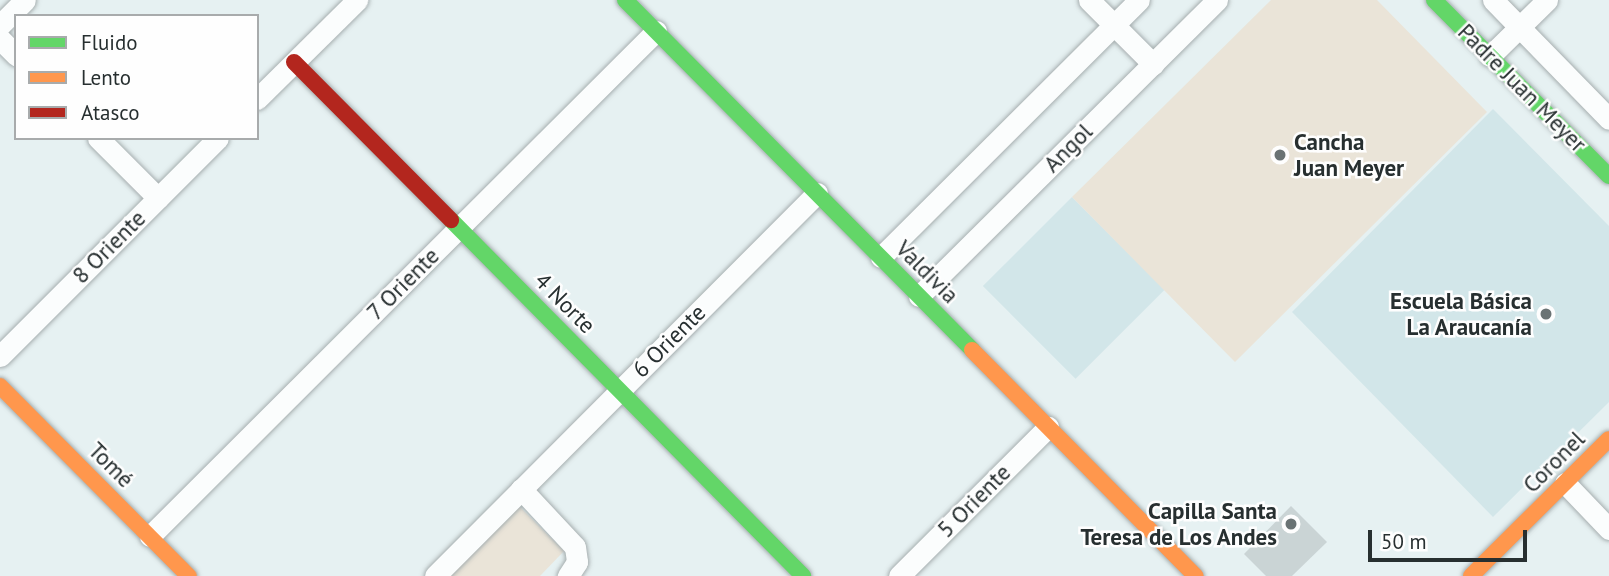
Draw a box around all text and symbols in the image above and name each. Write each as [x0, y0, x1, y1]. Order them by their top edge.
legend [14, 14, 259, 140]
street label: Padre Juan Meyer [1452, 18, 1592, 158]
text: Fluido [81, 29, 138, 56]
text: Lento [81, 64, 131, 91]
text: Atasco [81, 99, 140, 126]
street label: Angol [1038, 118, 1098, 178]
place label: Cancha Juan Meyer [1294, 128, 1404, 182]
marker: Cancha Juan Meyer [1272, 147, 1288, 163]
street label: 8 Oriente [67, 205, 151, 289]
street label: Valdivia [890, 235, 964, 309]
street label: 7 Oriente [361, 242, 445, 326]
street label: 4 Norte [529, 267, 601, 339]
place label: Escuela Básica La Araucanía [1390, 287, 1532, 341]
street label: 6 Oriente [627, 299, 711, 383]
marker: Escuela Básica La Araucanía [1538, 306, 1554, 322]
street label: Coronel [1517, 425, 1591, 499]
street label: Tomé [83, 437, 139, 493]
street label: 5 Oriente [932, 459, 1016, 543]
place label: Capilla Santa Teresa de Los Andes [1079, 497, 1277, 551]
marker: Capilla Santa Teresa de Los Andes [1283, 516, 1299, 532]
scale bar [1371, 516, 1530, 560]
text: 50 m [1381, 528, 1427, 555]

